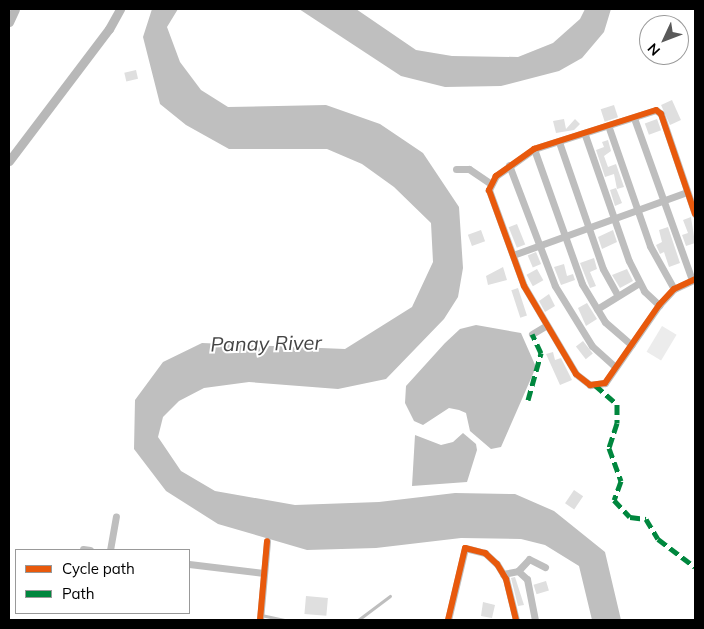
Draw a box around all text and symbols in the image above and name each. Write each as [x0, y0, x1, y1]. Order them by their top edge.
north arrow [639, 15, 689, 65]
text: N [644, 40, 664, 60]
water label: Panay River [210, 330, 322, 356]
legend [15, 549, 190, 614]
text: Cycle path [62, 559, 135, 578]
text: Path [62, 584, 94, 603]

